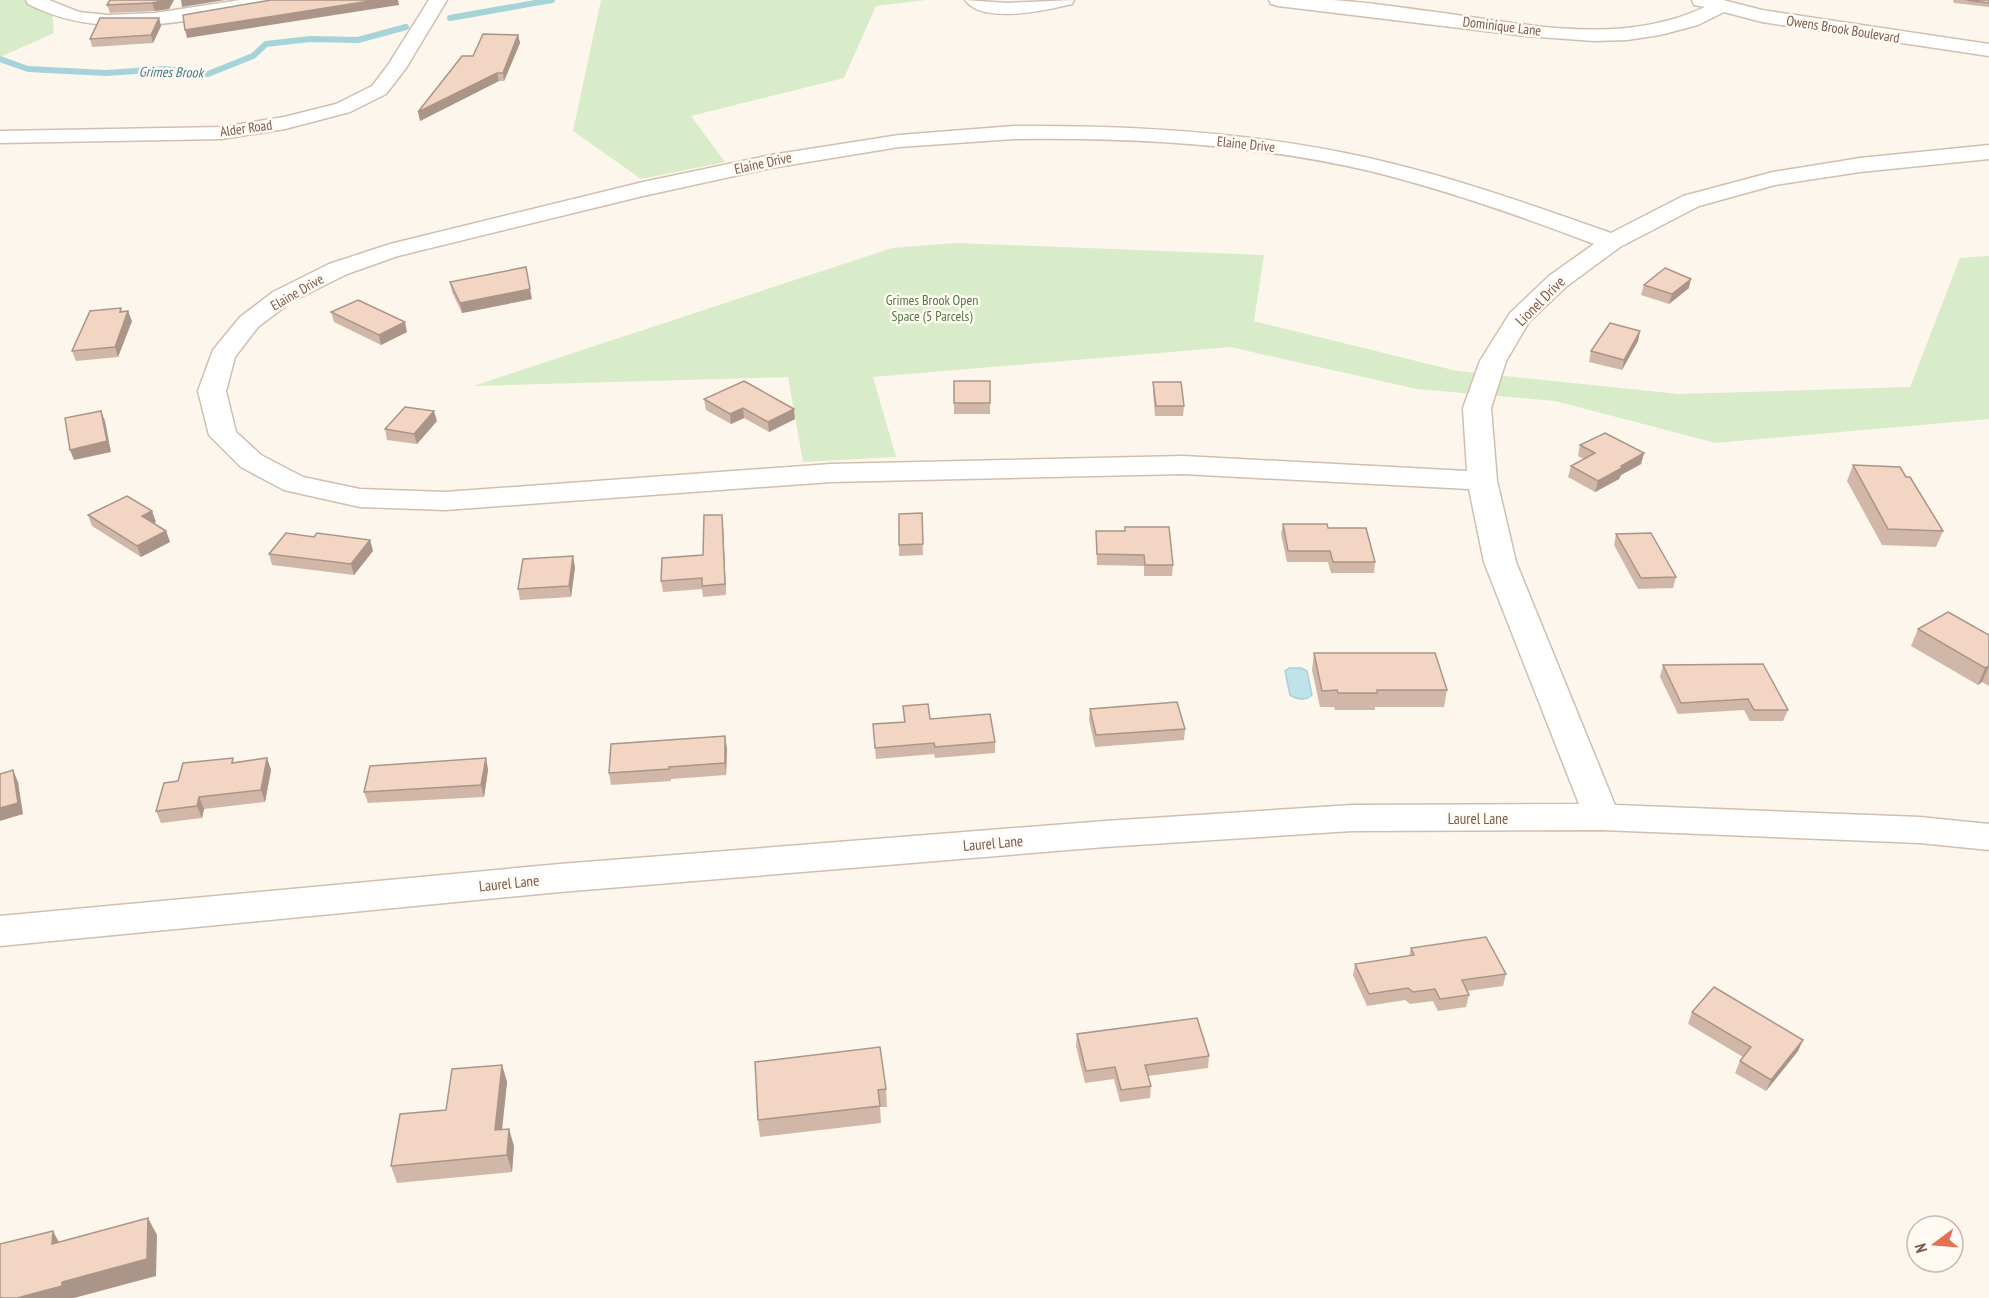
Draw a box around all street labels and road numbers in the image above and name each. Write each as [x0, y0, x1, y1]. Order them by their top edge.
street label: Owens Brook Boulevard [1785, 11, 1901, 47]
street label: Dominique Lane [1462, 12, 1542, 40]
street label: Alder Road [219, 115, 273, 141]
street label: Elaine Drive [1216, 132, 1276, 156]
street label: Elaine Drive [733, 148, 794, 178]
street label: Elaine Drive [267, 270, 327, 314]
street label: Lionel Drive [1511, 272, 1569, 330]
street label: Laurel Lane [1448, 809, 1508, 828]
street label: Laurel Lane [962, 831, 1024, 855]
street label: Laurel Lane [478, 870, 540, 896]

